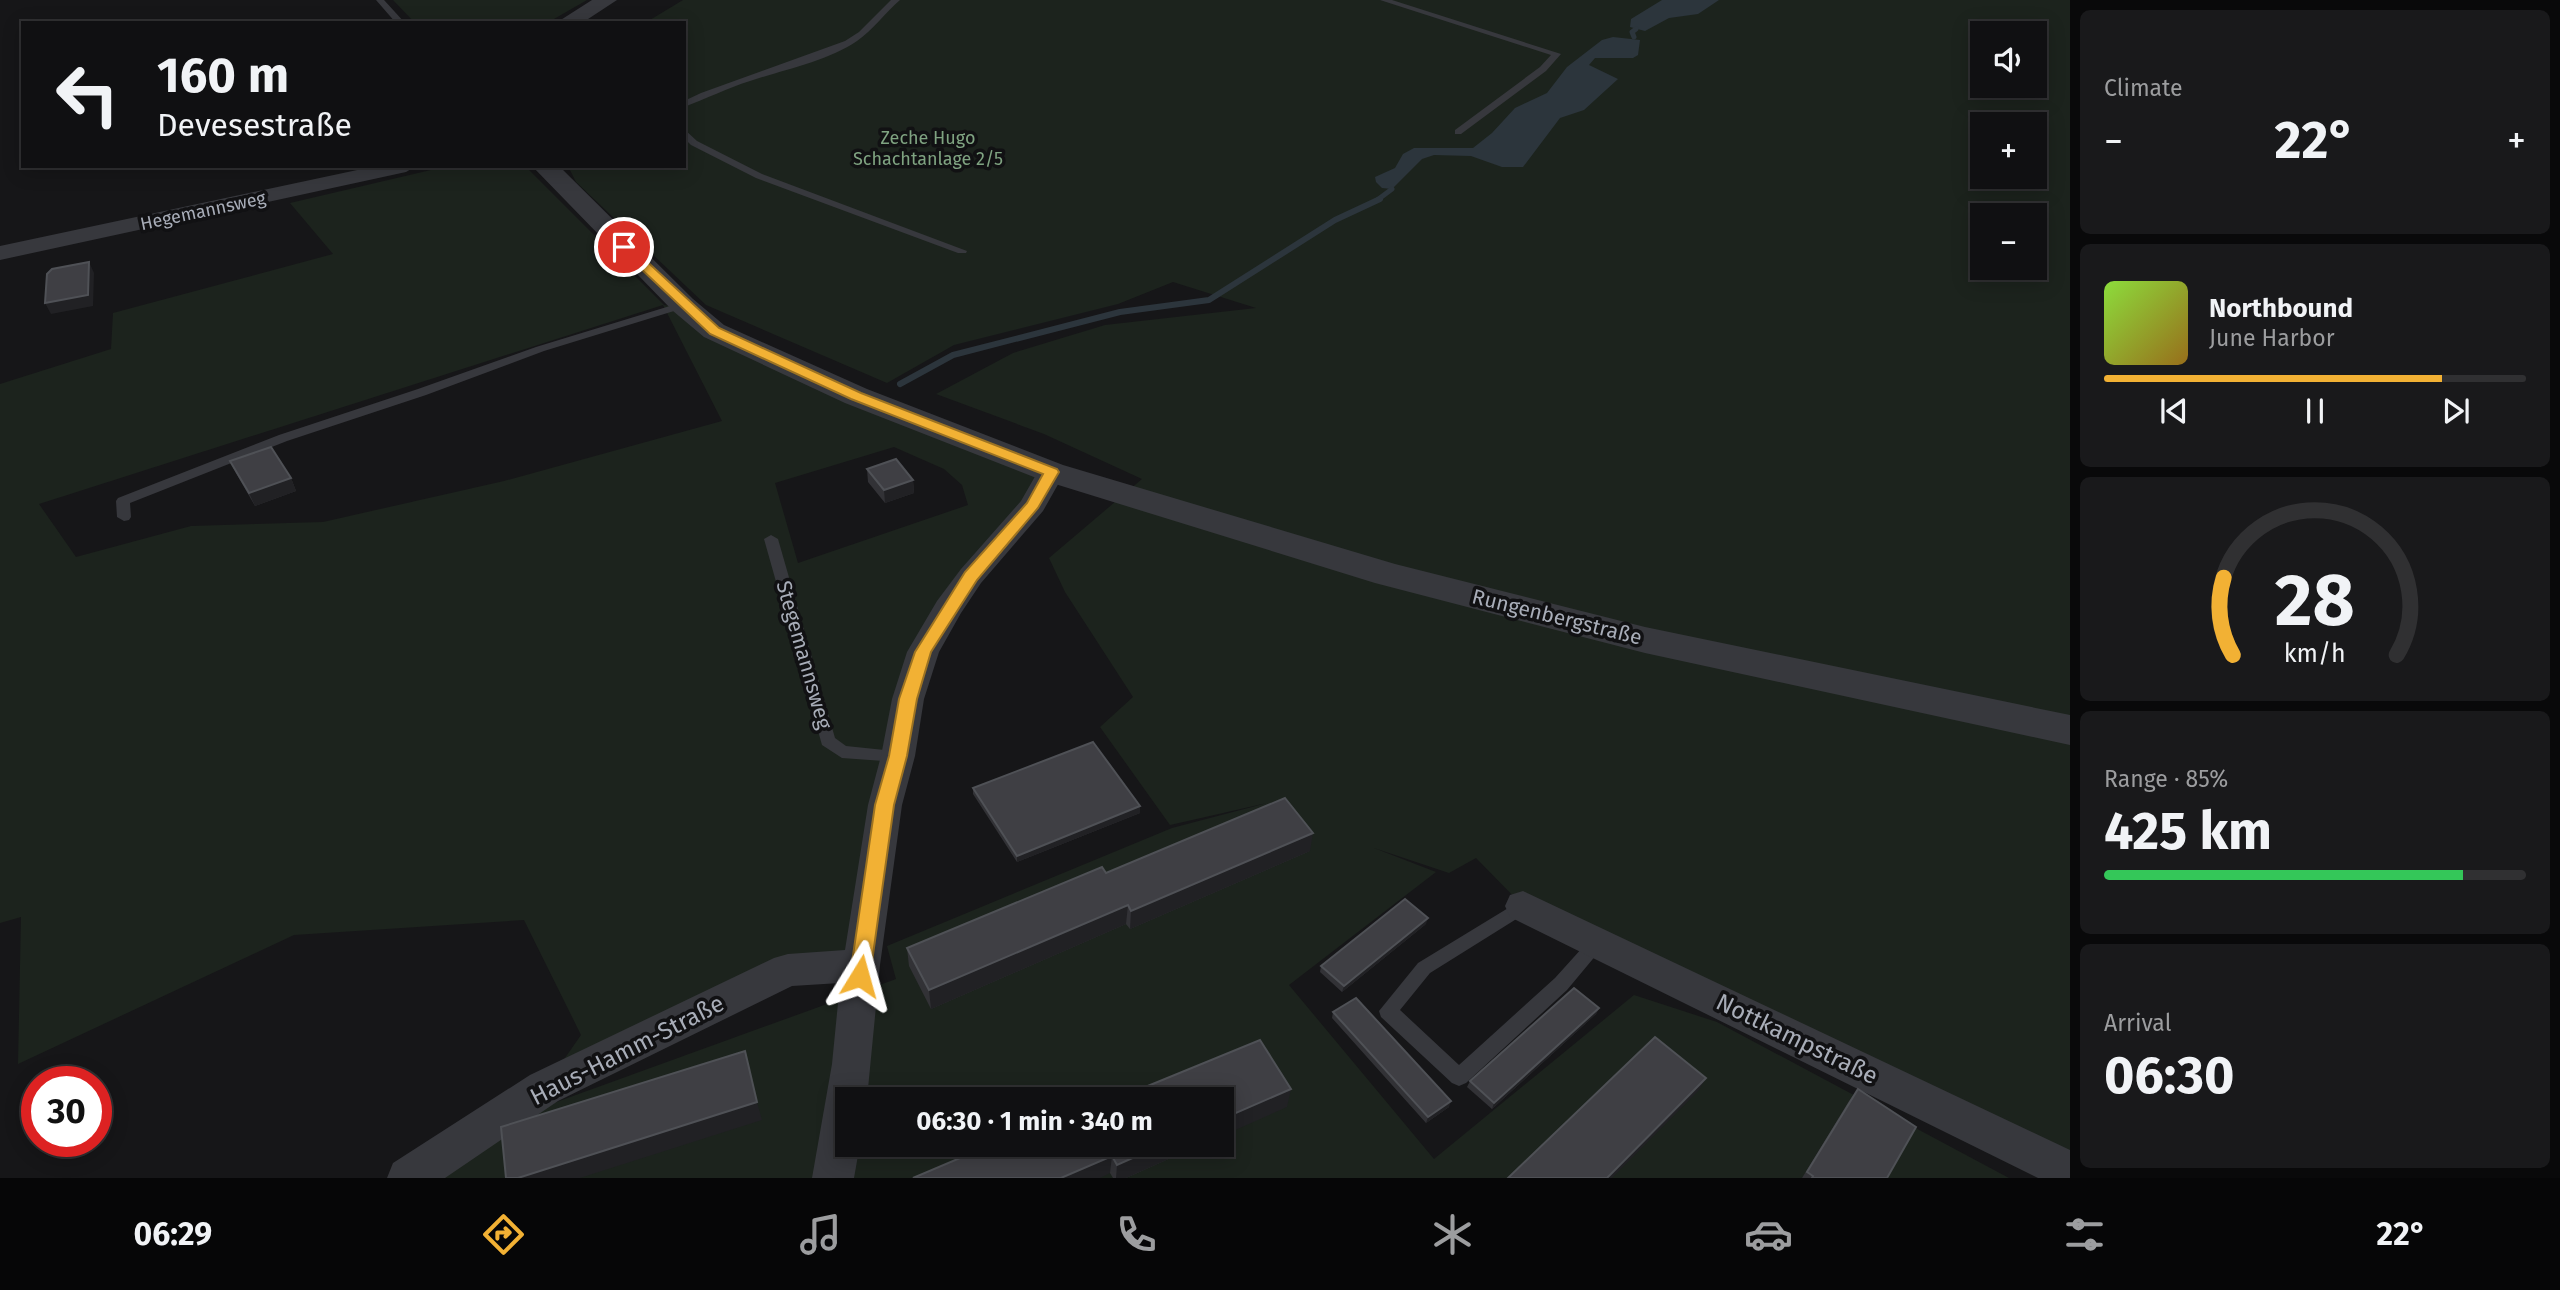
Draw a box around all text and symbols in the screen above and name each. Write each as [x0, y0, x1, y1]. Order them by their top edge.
map controls [1970, 21, 2047, 280]
button: sound [1970, 21, 2047, 98]
text: 160 m [157, 46, 289, 105]
icon: left [42, 49, 133, 140]
text: Climate [2104, 74, 2183, 102]
text: Devesestraße [157, 106, 352, 144]
text: 22° [2275, 109, 2355, 172]
button: + [1970, 112, 2047, 189]
text: − [2104, 118, 2123, 164]
text: + [2507, 118, 2526, 164]
park label: Zeche Hugo Schachtanlage 2/5 [853, 127, 1003, 170]
street label: Hegemannsweg [138, 187, 268, 235]
button: − [1970, 203, 2047, 280]
pin [594, 217, 654, 277]
icon: arrive [605, 228, 643, 266]
text: Northbound [2209, 293, 2353, 324]
text: June Harbor [2209, 324, 2335, 352]
icon: previous [2155, 392, 2193, 430]
icon: pause [2296, 392, 2334, 430]
icon: next [2437, 392, 2475, 430]
text: 28 [2275, 557, 2355, 644]
street label: Stegemannsweg [770, 578, 838, 732]
street label: Rungenbergstraße [1469, 583, 1645, 651]
text: km/h [2284, 639, 2346, 669]
text: Range · 85% [2104, 765, 2228, 793]
text: 425 km [2104, 800, 2272, 863]
position arrow [823, 939, 897, 1013]
street label: Nottkampstraße [1712, 988, 1882, 1090]
street label: Haus-Hamm-Straße [525, 989, 729, 1111]
text: Arrival [2104, 1009, 2171, 1037]
text: 06:30 [2104, 1044, 2235, 1107]
speed limit sign: 30 [21, 1066, 112, 1157]
text: 06:30 · 1 min · 340 m [916, 1106, 1153, 1137]
icon: directions [479, 1210, 528, 1259]
icon: music [796, 1210, 845, 1259]
icon: phone [1112, 1210, 1161, 1259]
icon: climate [1428, 1210, 1477, 1259]
icon: car [1744, 1210, 1793, 1259]
icon: filters [2060, 1210, 2109, 1259]
text: 06:29 [134, 1215, 212, 1253]
text: 22° [2377, 1215, 2426, 1253]

